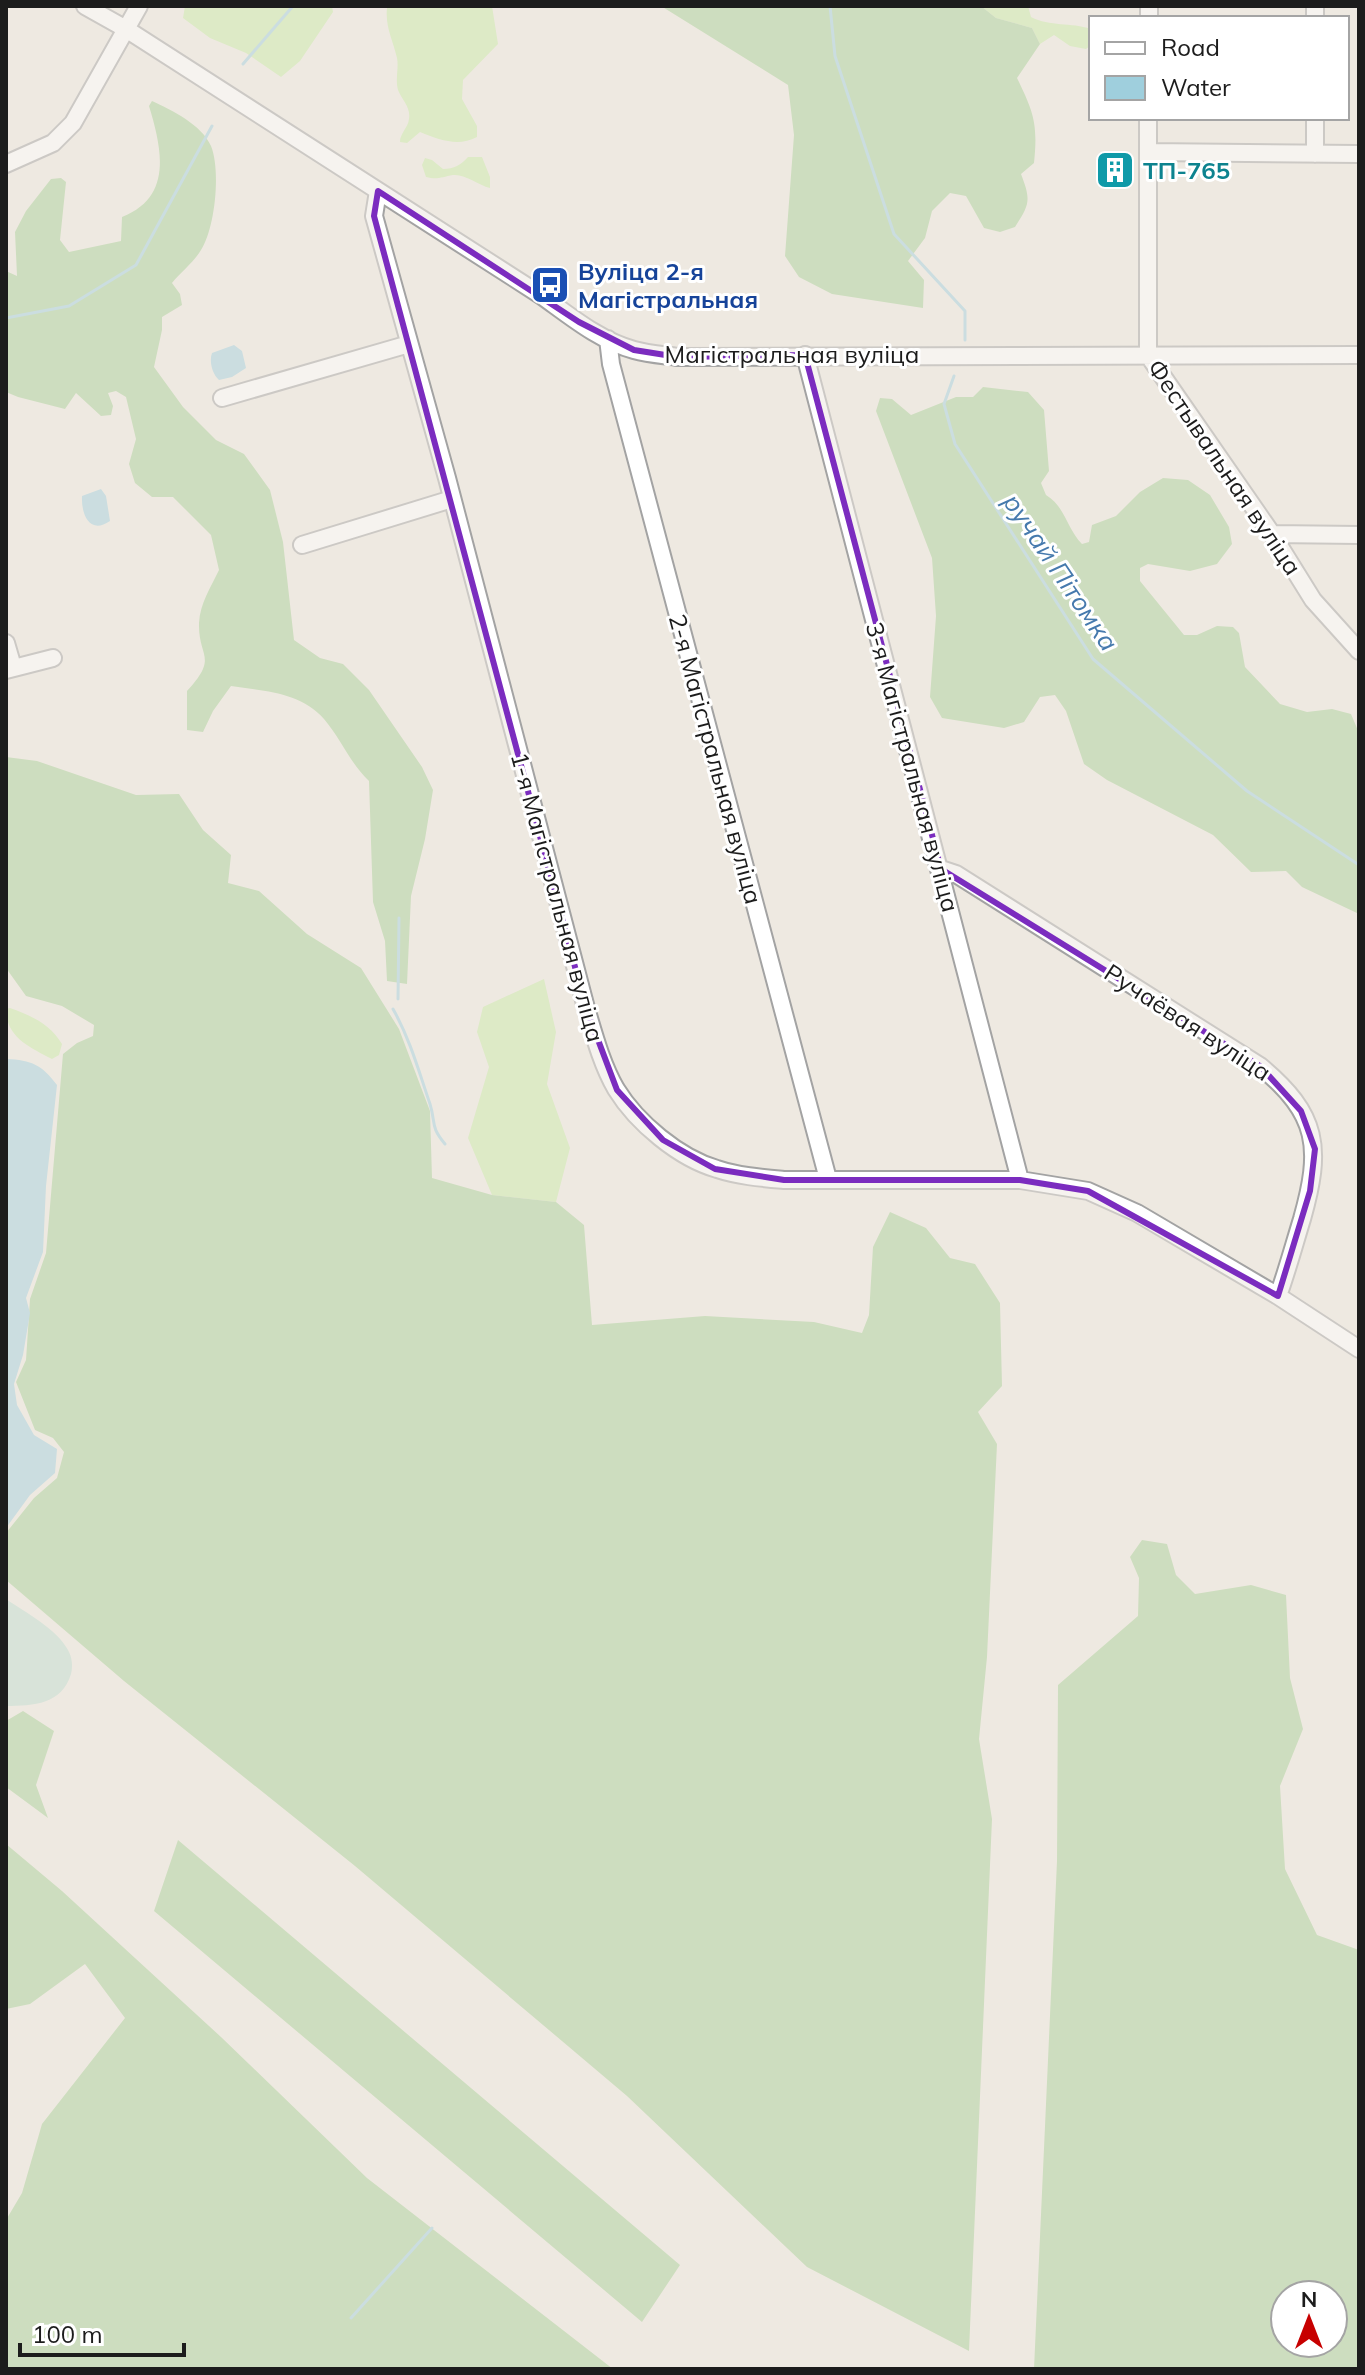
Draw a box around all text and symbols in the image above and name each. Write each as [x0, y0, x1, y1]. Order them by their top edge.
legend [1089, 16, 1349, 120]
text: Road [1161, 32, 1220, 62]
text: Water [1161, 72, 1231, 102]
building icon: ТП-765 [1094, 149, 1136, 191]
place label: ТП-765 [1143, 155, 1230, 185]
place label: Вуліца 2-я Магістральная [578, 256, 758, 314]
bus stop icon: Вуліца 2-я Магістральная [529, 264, 571, 306]
street label: Магістральная вуліца [665, 339, 919, 369]
street label: Фестывальная вуліца [1142, 353, 1308, 581]
water label: ручай Пітомка [996, 487, 1126, 657]
street label: 2-я Магістральная вуліца [663, 611, 769, 907]
street label: 3-я Магістральная вуліца [860, 619, 966, 915]
street label: 1-я Магістральная вуліца [505, 749, 611, 1045]
street label: Ручаёвая вуліца [1099, 957, 1277, 1087]
north arrow [1269, 2279, 1349, 2359]
text: N [1301, 2285, 1317, 2313]
scale bar [20, 2307, 184, 2357]
text: 100 m [32, 2319, 103, 2349]

